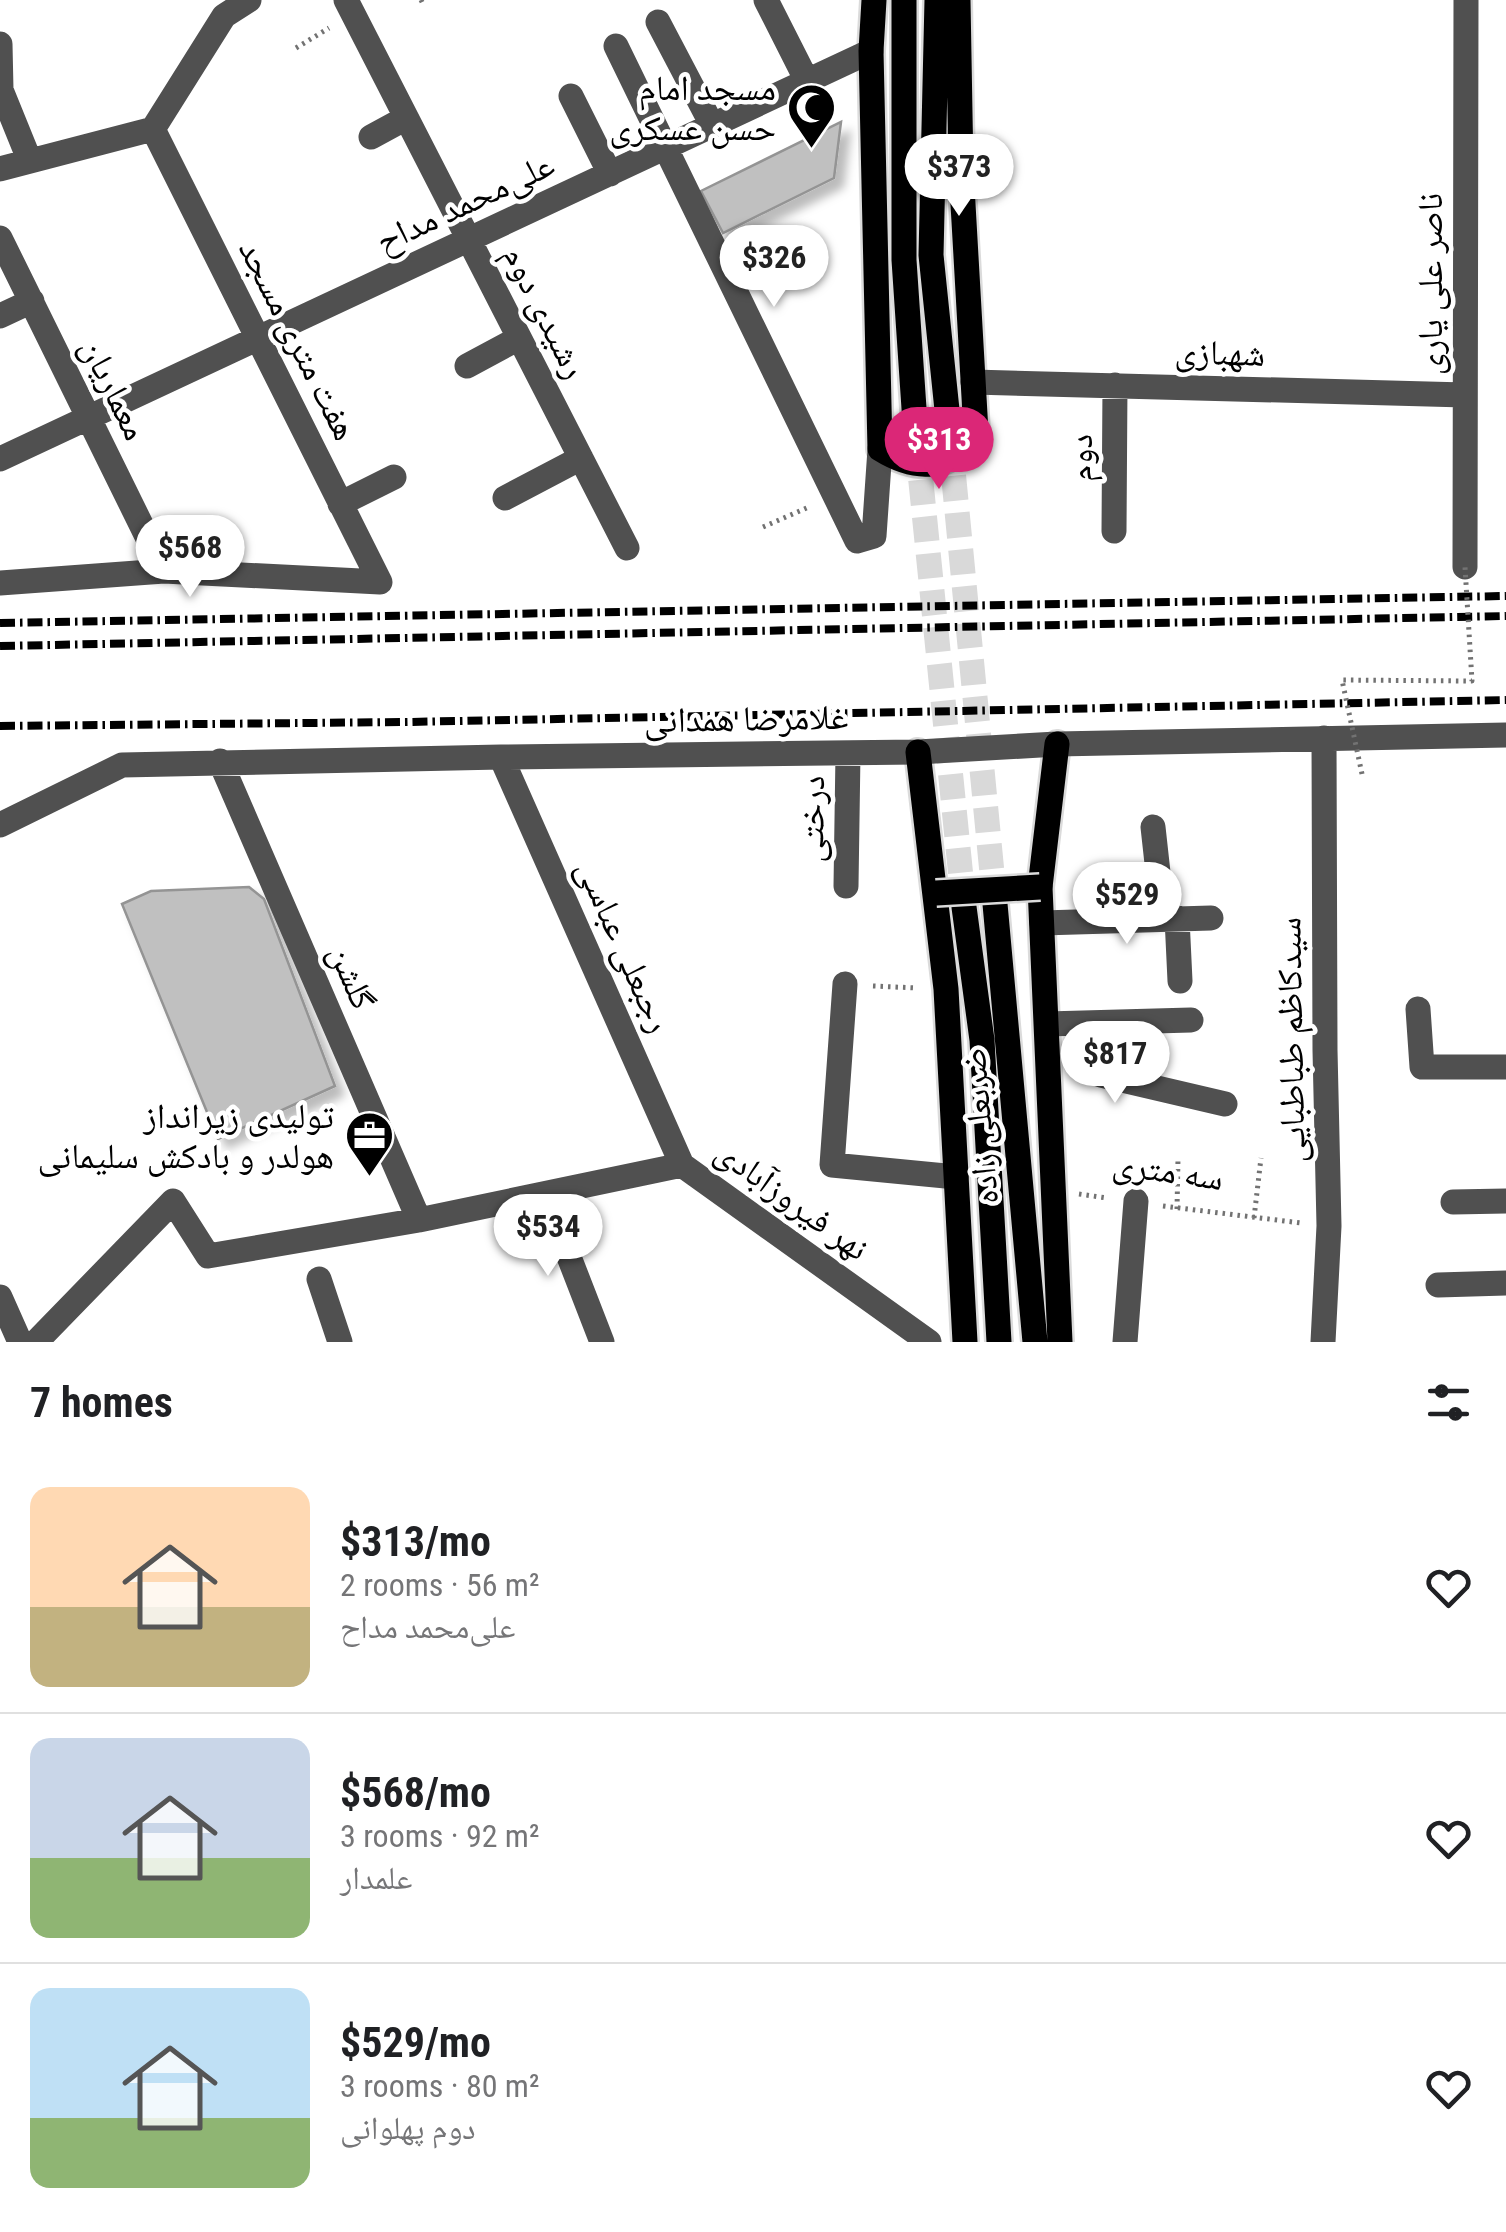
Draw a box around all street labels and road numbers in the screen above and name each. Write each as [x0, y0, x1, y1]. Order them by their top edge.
street label: علی‌محمد مداح [369, 144, 561, 263]
street label: ناصر علی یاری [1410, 193, 1451, 375]
street label: هفت متری مسجد [230, 233, 366, 447]
street label: رشیدی دوم [492, 239, 596, 386]
street label: معماریان [72, 331, 156, 447]
street label: شهبازی [1174, 331, 1266, 375]
street label: دوم [1060, 434, 1103, 482]
street label: غلامرضا همدانی [643, 697, 849, 741]
street label: درختی [791, 775, 833, 863]
street label: رجبعلی عباسی [568, 853, 680, 1039]
street label: سیدکاظم طباطبایی [1268, 917, 1316, 1163]
street label: گلشن [320, 938, 384, 1016]
street label: ضربعلی زاده [953, 1046, 1007, 1206]
street label: نهر فیروزآبادی [707, 1131, 877, 1269]
street label: سه متری [1110, 1143, 1226, 1199]

